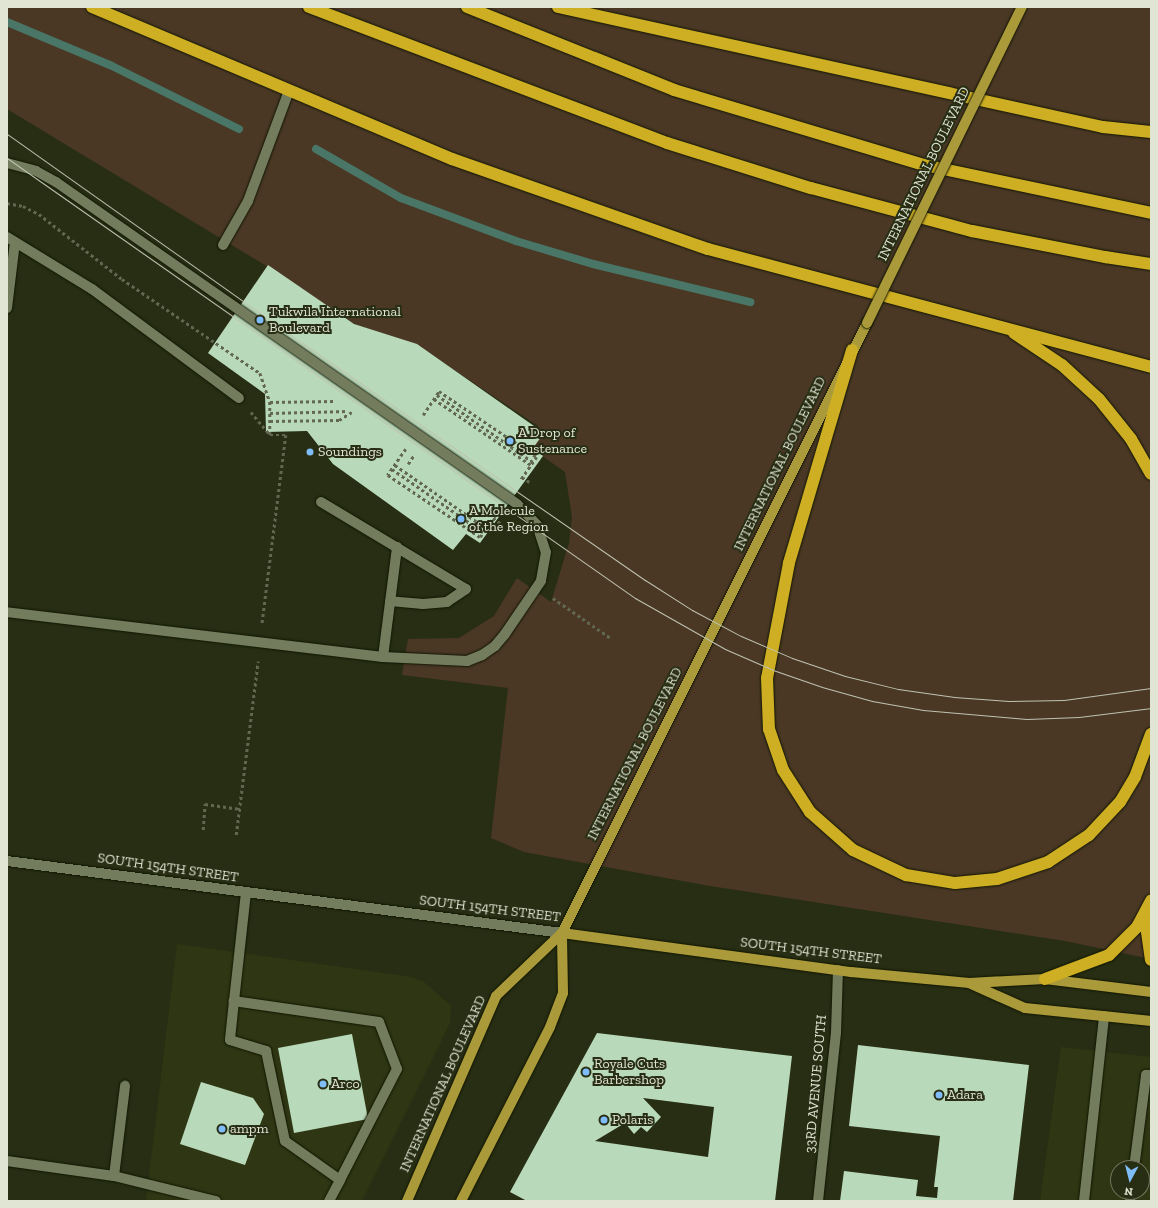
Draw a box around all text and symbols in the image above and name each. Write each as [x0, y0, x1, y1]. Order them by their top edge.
street label: INTERNATIONAL BOULEVARD [874, 84, 974, 264]
place label: Tukwila International Boulevard [269, 304, 401, 336]
marker: Tukwila International Boulevard [254, 314, 266, 326]
street label: INTERNATIONAL BOULEVARD [730, 374, 830, 554]
place label: A Drop of Sustenance [518, 425, 587, 458]
marker: A Drop of Sustenance [505, 436, 515, 446]
place label: Soundings [318, 444, 382, 460]
marker: Soundings [305, 447, 315, 457]
place label: A Molecule of the Region [469, 503, 548, 536]
marker: A Molecule of the Region [456, 514, 466, 524]
street label: INTERNATIONAL BOULEVARD [584, 665, 686, 843]
street label: SOUTH 154TH STREET [96, 850, 240, 886]
street label: SOUTH 154TH STREET [418, 892, 562, 926]
street label: SOUTH 154TH STREET [739, 934, 883, 968]
street label: INTERNATIONAL BOULEVARD [396, 993, 490, 1175]
street label: 33RD AVENUE SOUTH [802, 1014, 830, 1154]
place label: Royale Cuts Barbershop [594, 1056, 665, 1088]
marker: Royale Cuts Barbershop [581, 1067, 591, 1077]
place label: Arco [331, 1076, 360, 1092]
marker: Arco [318, 1079, 328, 1089]
place label: Adara [947, 1087, 983, 1103]
marker: Adara [934, 1090, 944, 1100]
place label: Polaris [612, 1112, 653, 1128]
marker: Polaris [599, 1115, 609, 1125]
place label: ampm [230, 1121, 269, 1137]
marker: ampm [217, 1124, 227, 1134]
north arrow [1110, 1160, 1150, 1200]
text: N [1124, 1184, 1134, 1198]

